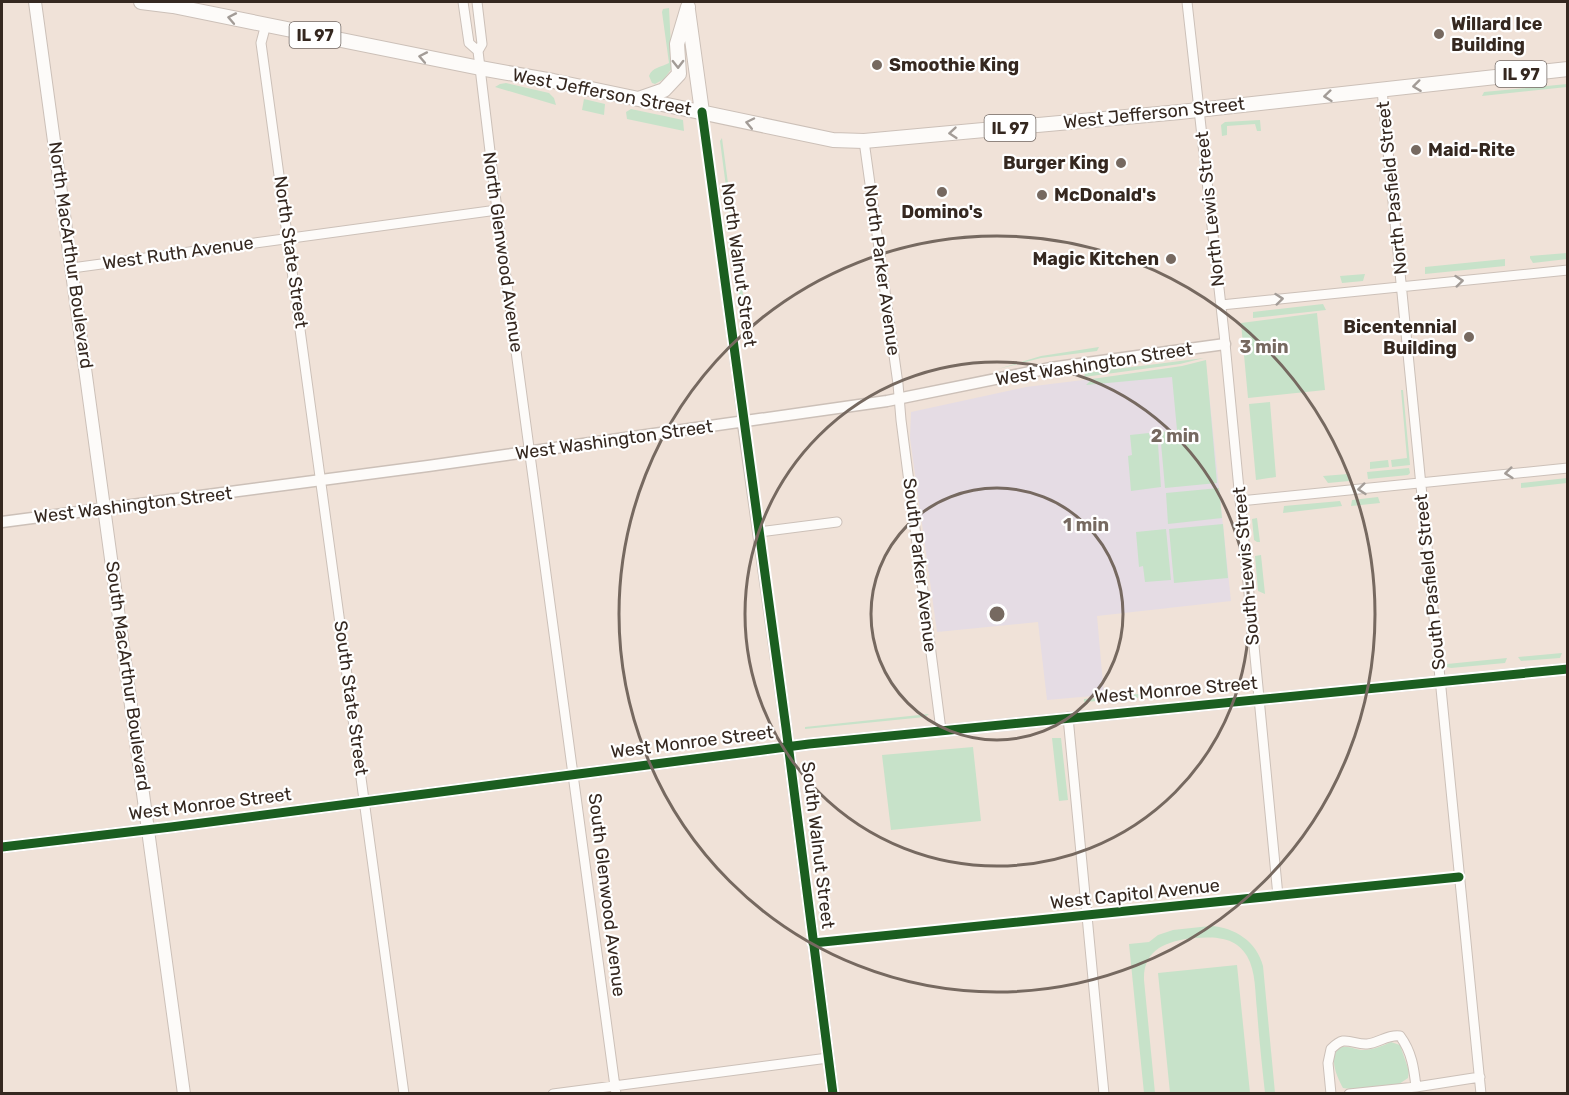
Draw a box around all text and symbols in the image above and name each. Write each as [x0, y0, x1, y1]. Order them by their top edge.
one-way arrow [227, 12, 237, 25]
place label: Willard Ice Building [1451, 13, 1543, 56]
road number: IL 97 [290, 22, 340, 48]
marker: Willard Ice Building [1432, 27, 1446, 41]
one-way arrow [418, 51, 428, 64]
place label: Smoothie King [889, 54, 1019, 76]
marker: Smoothie King [870, 58, 884, 72]
one-way arrow [672, 60, 684, 69]
road number: IL 97 [1496, 61, 1546, 87]
street label: West Jefferson Street [510, 64, 694, 120]
one-way arrow [1412, 79, 1421, 91]
one-way arrow [1324, 89, 1333, 102]
street label: West Jefferson Street [1062, 93, 1246, 133]
street label: North Pasfield Street [1372, 100, 1412, 276]
road number: IL 97 [984, 115, 1036, 141]
one-way arrow [745, 117, 755, 130]
one-way arrow [949, 126, 958, 139]
street label: North Lewis Street [1191, 130, 1229, 288]
place label: Maid-Rite [1428, 139, 1516, 161]
street label: North MacArthur Boulevard [44, 140, 98, 370]
marker: Maid-Rite [1409, 143, 1423, 157]
street label: North Glenwood Avenue [478, 150, 528, 354]
place label: Burger King [1003, 152, 1109, 174]
marker: Burger King [1114, 156, 1128, 170]
street label: North State Street [269, 174, 313, 330]
street label: North Walnut Street [717, 182, 761, 348]
street label: North Parker Avenue [859, 183, 905, 357]
place label: McDonald's [1054, 184, 1156, 206]
marker: Domino's [935, 185, 949, 199]
marker: McDonald's [1035, 188, 1049, 202]
place label: Domino's [901, 201, 983, 223]
street label: West Ruth Avenue [101, 232, 255, 274]
place label: Magic Kitchen [1032, 248, 1159, 270]
marker: Magic Kitchen [1164, 252, 1178, 266]
one-way arrow [1455, 275, 1464, 288]
one-way arrow [1274, 293, 1284, 306]
place label: Bicentennial Building [1343, 316, 1457, 359]
marker: Bicentennial Building [1462, 330, 1476, 344]
text: 3 min [1240, 336, 1288, 358]
street label: West Washington Street [994, 338, 1194, 390]
street label: West Washington Street [514, 415, 714, 465]
text: 2 min [1151, 425, 1199, 447]
one-way arrow [1505, 466, 1514, 479]
street label: South Parker Avenue [898, 477, 942, 653]
street label: West Washington Street [33, 482, 233, 528]
one-way arrow [1357, 482, 1366, 495]
street label: South Lewis Street [1228, 486, 1264, 646]
street label: South Pasfield Street [1410, 493, 1450, 671]
text: 1 min [1063, 514, 1109, 536]
street label: South MacArthur Boulevard [101, 560, 155, 792]
centre of rings [987, 604, 1007, 624]
street label: South State Street [329, 619, 373, 777]
street label: West Monroe Street [1093, 672, 1259, 708]
street label: West Monroe Street [609, 721, 775, 763]
street label: South Walnut Street [797, 760, 839, 930]
street label: West Monroe Street [127, 783, 293, 825]
street label: South Glenwood Avenue [584, 792, 630, 998]
street label: West Capitol Avenue [1049, 874, 1221, 914]

